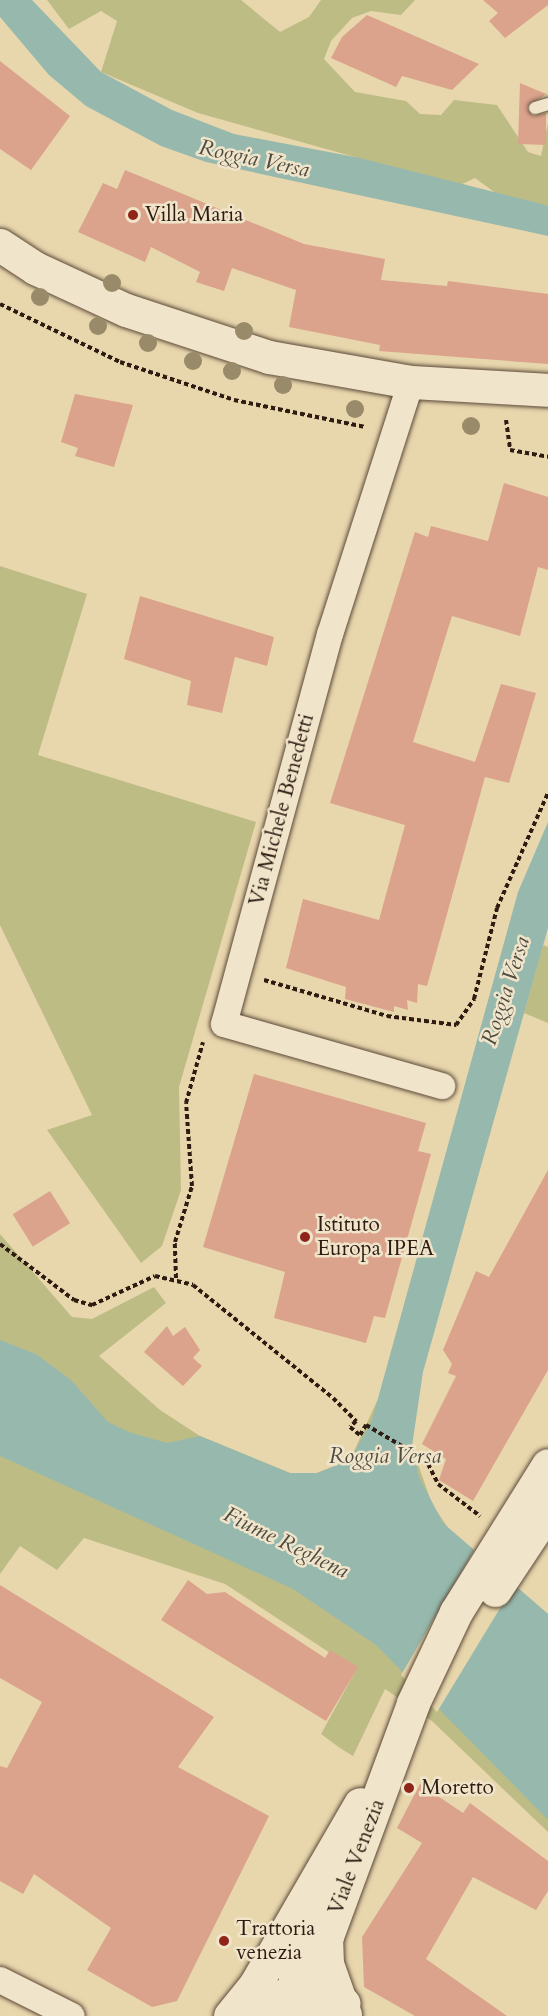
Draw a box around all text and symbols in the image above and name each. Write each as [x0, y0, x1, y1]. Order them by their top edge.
water label: Roggia Versa [196, 134, 312, 184]
place label: Villa Maria [145, 202, 243, 228]
marker: Villa Maria [126, 208, 140, 222]
street label: Via Michele Benedetti [244, 711, 320, 909]
water label: Roggia Versa [476, 933, 536, 1049]
place label: Istituto Europa IPEA [317, 1212, 434, 1262]
marker: Istituto Europa IPEA [298, 1230, 312, 1244]
water label: Roggia Versa [329, 1444, 441, 1470]
water label: Fiume Reghena [219, 1501, 353, 1585]
place label: Moretto [421, 1775, 494, 1801]
marker: Moretto [402, 1781, 416, 1795]
street label: Viale Venezia [323, 1796, 391, 1918]
place label: Trattoria venezia [236, 1916, 315, 1966]
marker: Trattoria venezia [217, 1934, 231, 1948]

